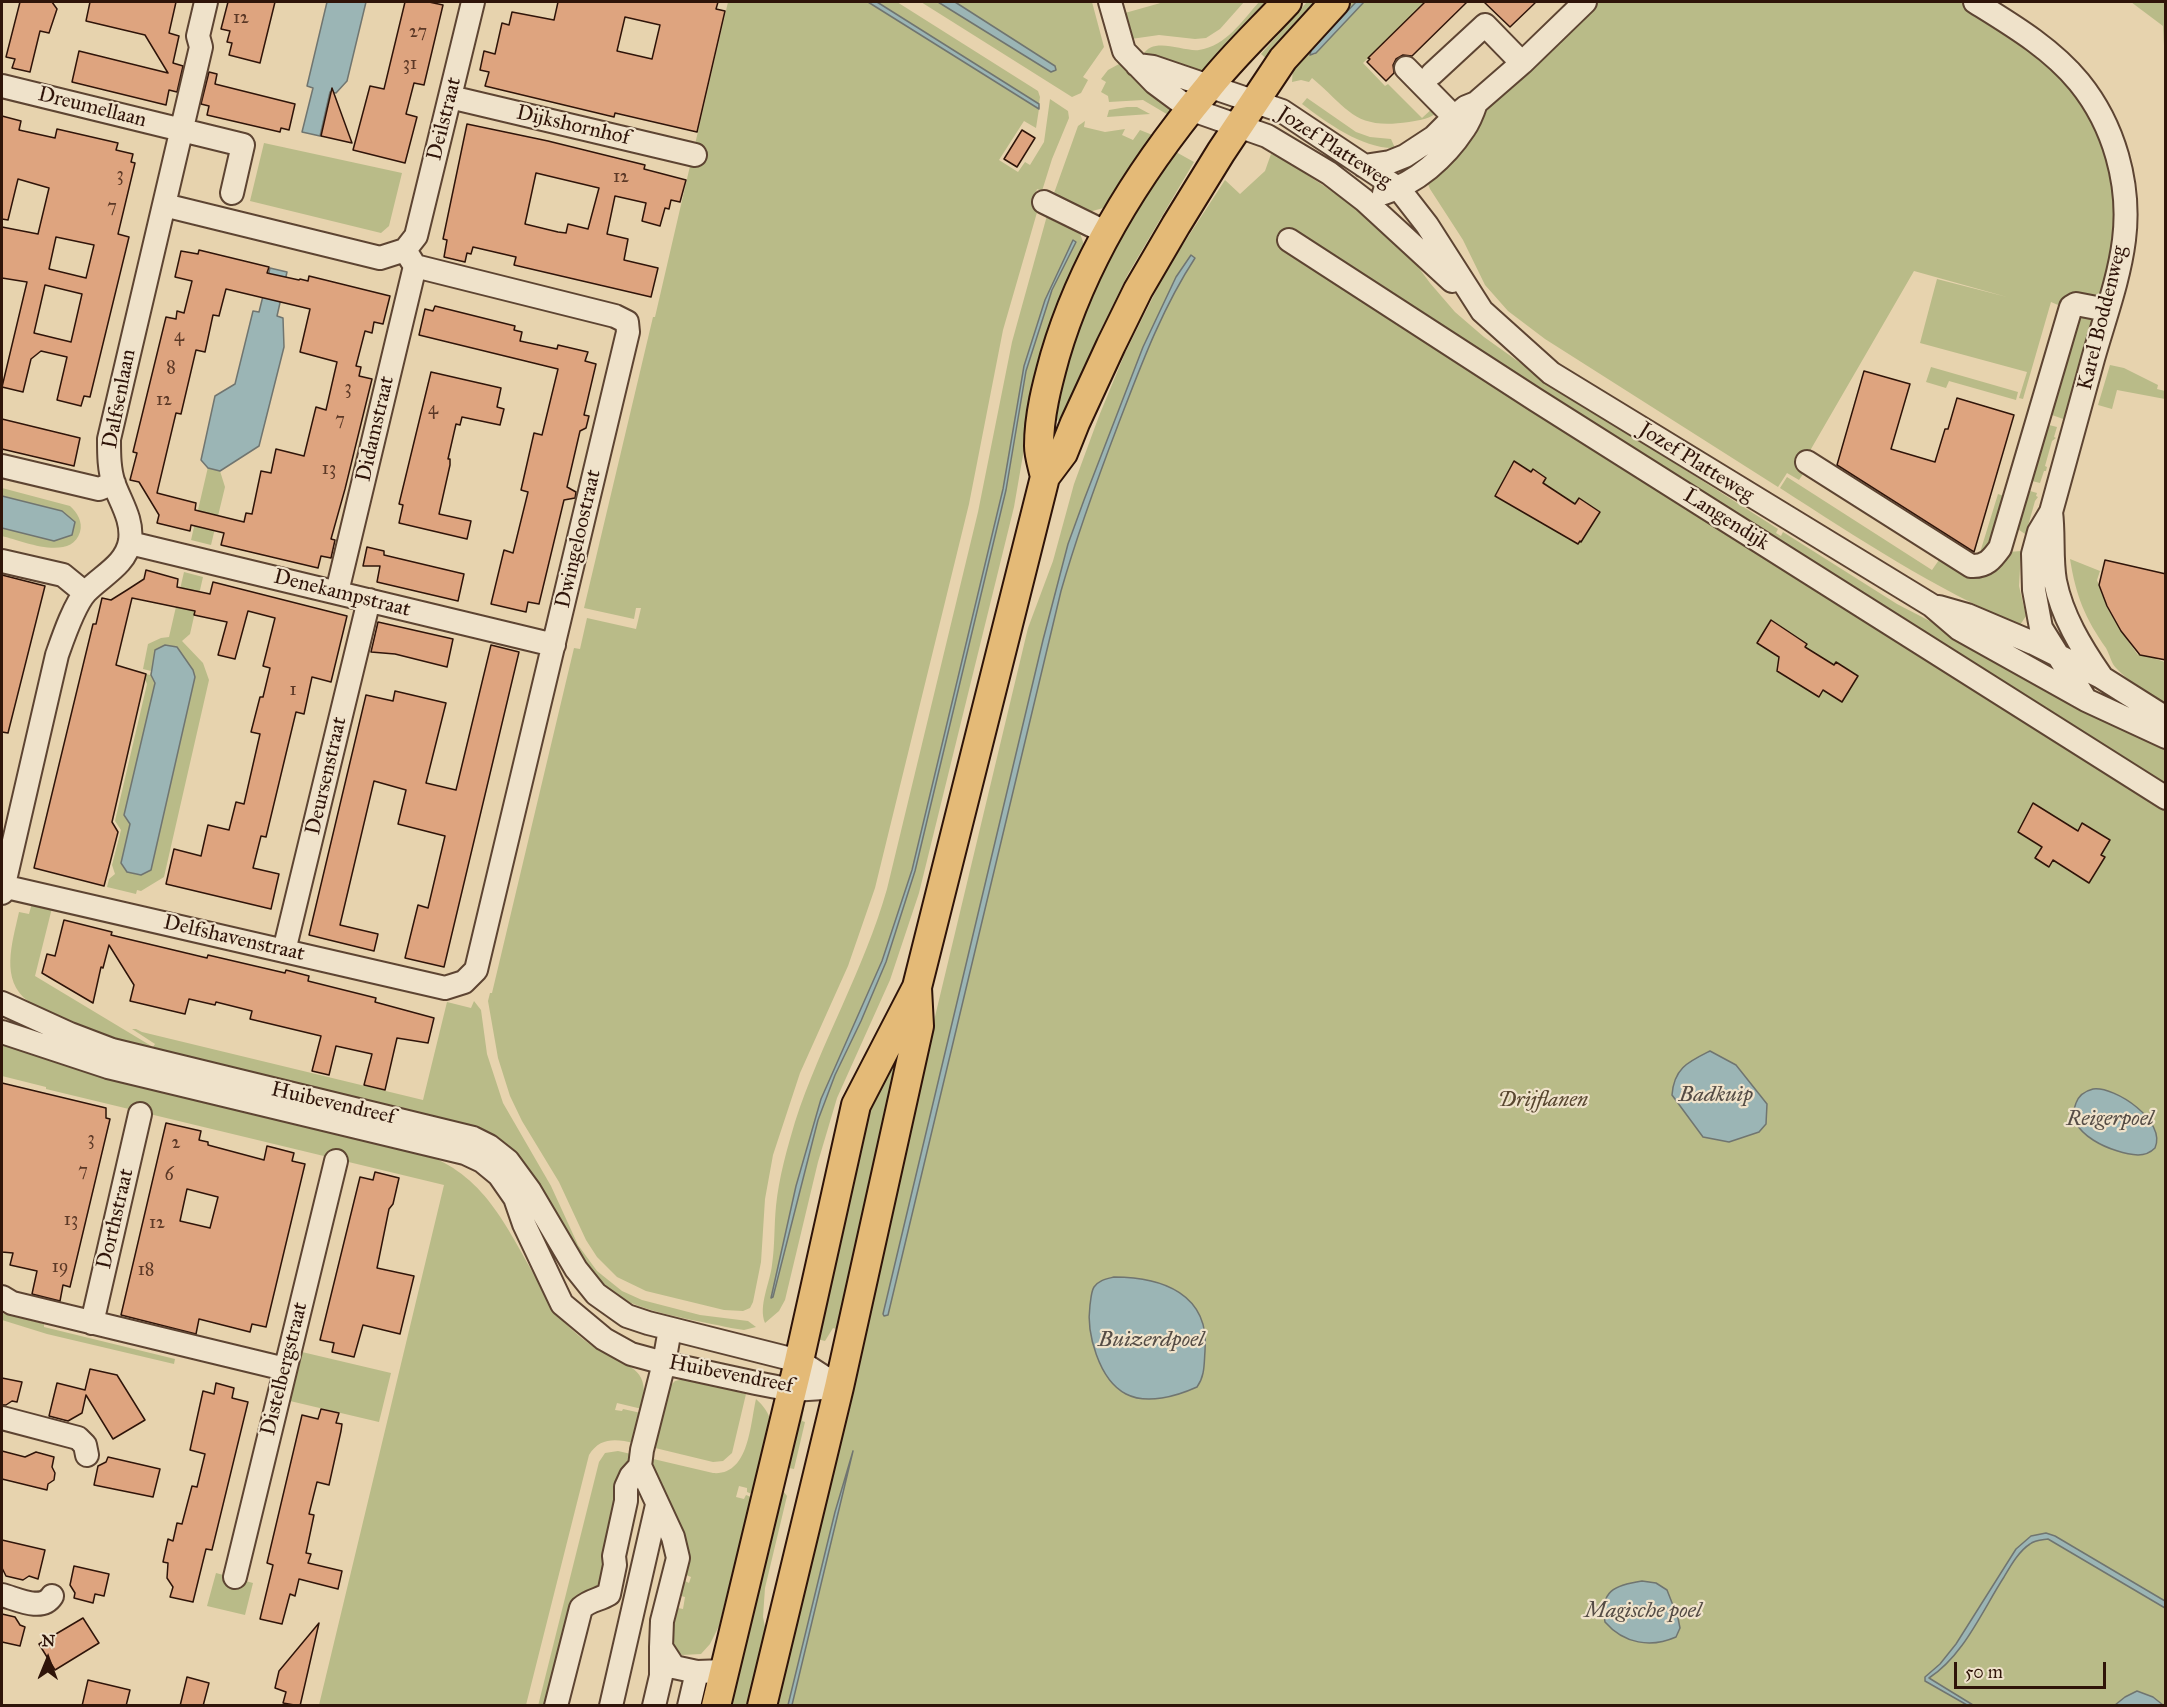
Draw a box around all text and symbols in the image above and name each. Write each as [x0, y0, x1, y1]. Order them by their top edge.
house number: 12 [233, 8, 249, 30]
house number: 27 [409, 22, 427, 44]
house number: 31 [403, 54, 417, 76]
street label: Deilstraat [423, 75, 467, 163]
street label: Dreumellaan [35, 82, 149, 134]
street label: Dijkshornhof [514, 101, 632, 151]
street label: Jozef Platteweg [1272, 102, 1396, 194]
house number: 3 [116, 165, 124, 187]
house number: 12 [613, 167, 629, 189]
house number: 7 [107, 197, 117, 219]
street label: Karel Boddenweg [2073, 243, 2133, 393]
house number: 4 [174, 326, 184, 348]
street label: Dalfsenlaan [98, 347, 142, 451]
house number: 8 [166, 358, 176, 380]
street label: Didamstraat [352, 374, 400, 484]
house number: 3 [344, 378, 352, 400]
house number: 12 [156, 390, 172, 412]
house number: 4 [428, 399, 438, 421]
house number: 7 [335, 410, 345, 432]
street label: Jozef Platteweg [1634, 418, 1758, 508]
house number: 13 [322, 459, 336, 481]
street label: Dwingeloostraat [551, 467, 607, 611]
street label: Langendijk [1678, 484, 1774, 556]
street label: Denekampstraat [271, 565, 413, 623]
house number: 1 [289, 680, 297, 702]
street label: Deursenstraat [301, 715, 353, 837]
street label: Delfshavenstraat [161, 911, 307, 967]
street label: Huibevendreef [269, 1078, 397, 1130]
water label: Badkuip [1679, 1083, 1753, 1109]
park label: Drijflanen [1498, 1088, 1588, 1114]
water label: Reigerpoel [2066, 1107, 2154, 1133]
house number: 3 [87, 1129, 95, 1151]
house number: 2 [172, 1133, 180, 1155]
house number: 7 [78, 1161, 88, 1183]
house number: 6 [164, 1165, 174, 1187]
street label: Dorthstraat [92, 1166, 140, 1272]
house number: 13 [64, 1210, 78, 1232]
house number: 12 [149, 1213, 165, 1235]
house number: 19 [52, 1257, 68, 1279]
house number: 18 [138, 1260, 154, 1282]
street label: Distelbergstraat [256, 1300, 314, 1438]
water label: Buizerdpoel [1098, 1328, 1204, 1354]
street label: Huibevendreef [667, 1351, 795, 1399]
water label: Magische poel [1584, 1599, 1702, 1625]
north arrow [18, 1629, 78, 1689]
text: N [41, 1631, 55, 1650]
scale bar [1957, 1650, 2108, 1688]
text: 50 m [1965, 1661, 2003, 1683]

